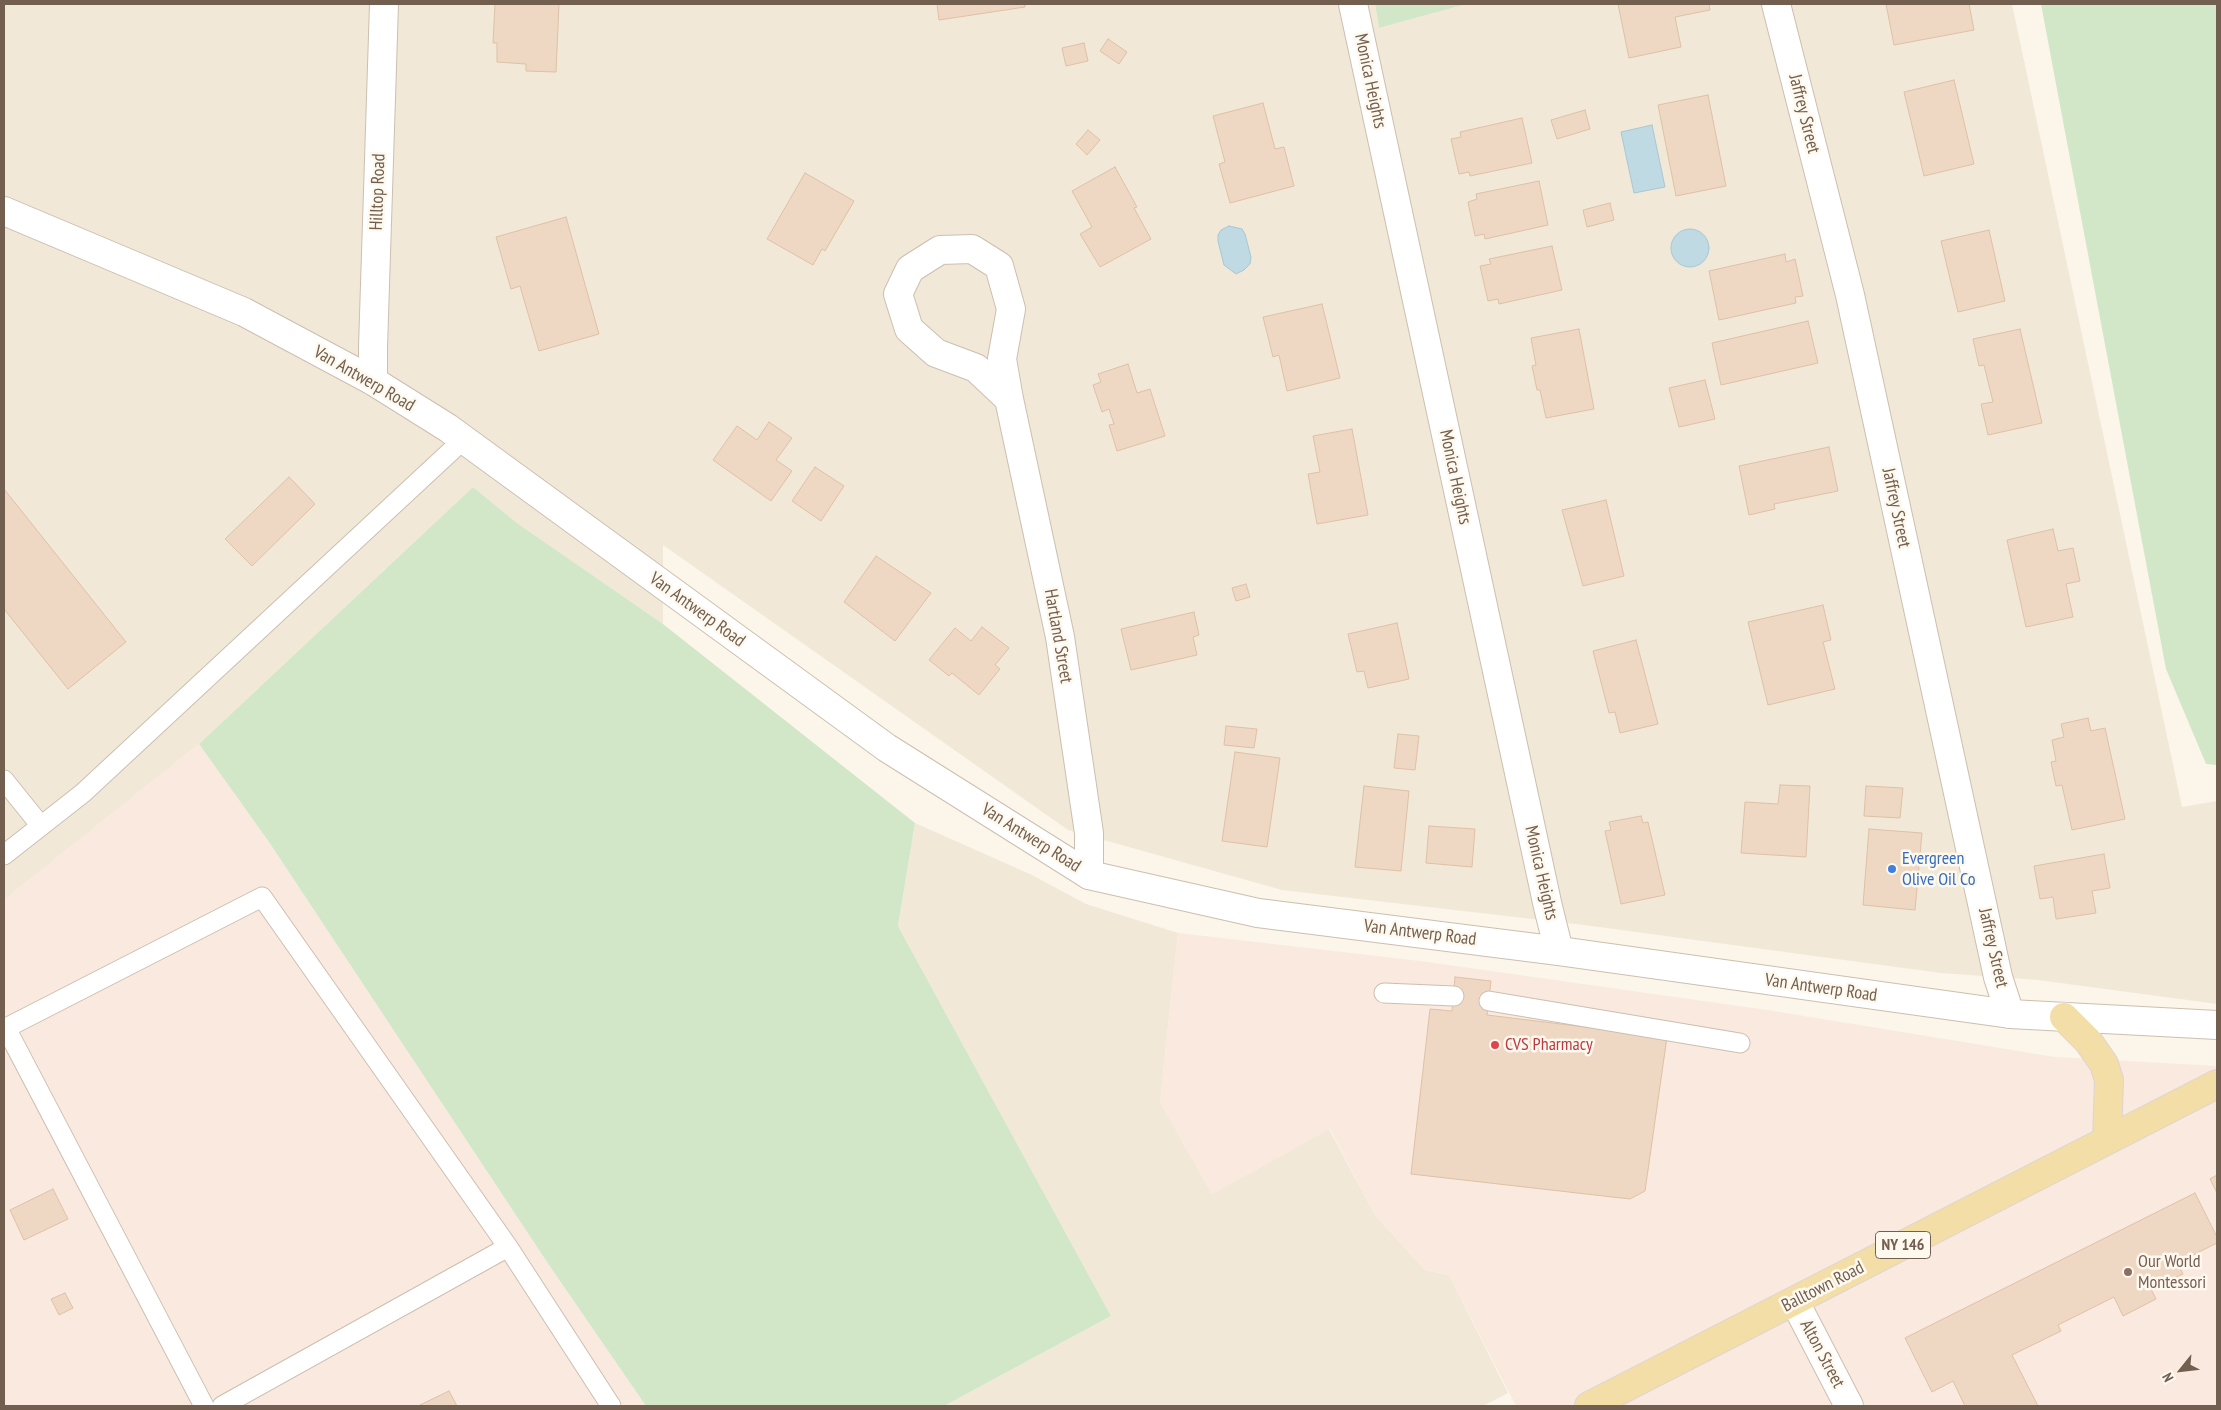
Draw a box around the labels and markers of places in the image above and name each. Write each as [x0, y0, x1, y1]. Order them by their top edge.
place label: Evergreen Olive Oil Co [1902, 848, 1976, 891]
marker: Evergreen Olive Oil Co [1886, 863, 1898, 875]
place label: CVS Pharmacy [1505, 1034, 1593, 1056]
marker: CVS Pharmacy [1489, 1039, 1501, 1051]
place label: Our World Montessori [2138, 1251, 2206, 1294]
marker: Our World Montessori [2122, 1266, 2134, 1278]

